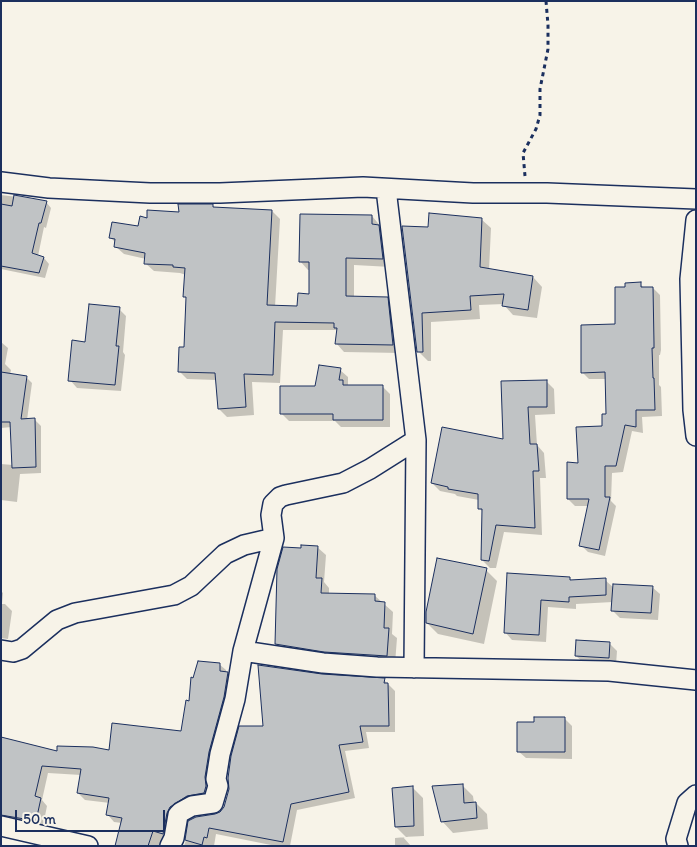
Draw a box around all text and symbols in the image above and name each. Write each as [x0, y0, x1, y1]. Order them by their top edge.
scale bar [18, 800, 168, 832]
text: 50 m [23, 810, 56, 828]

